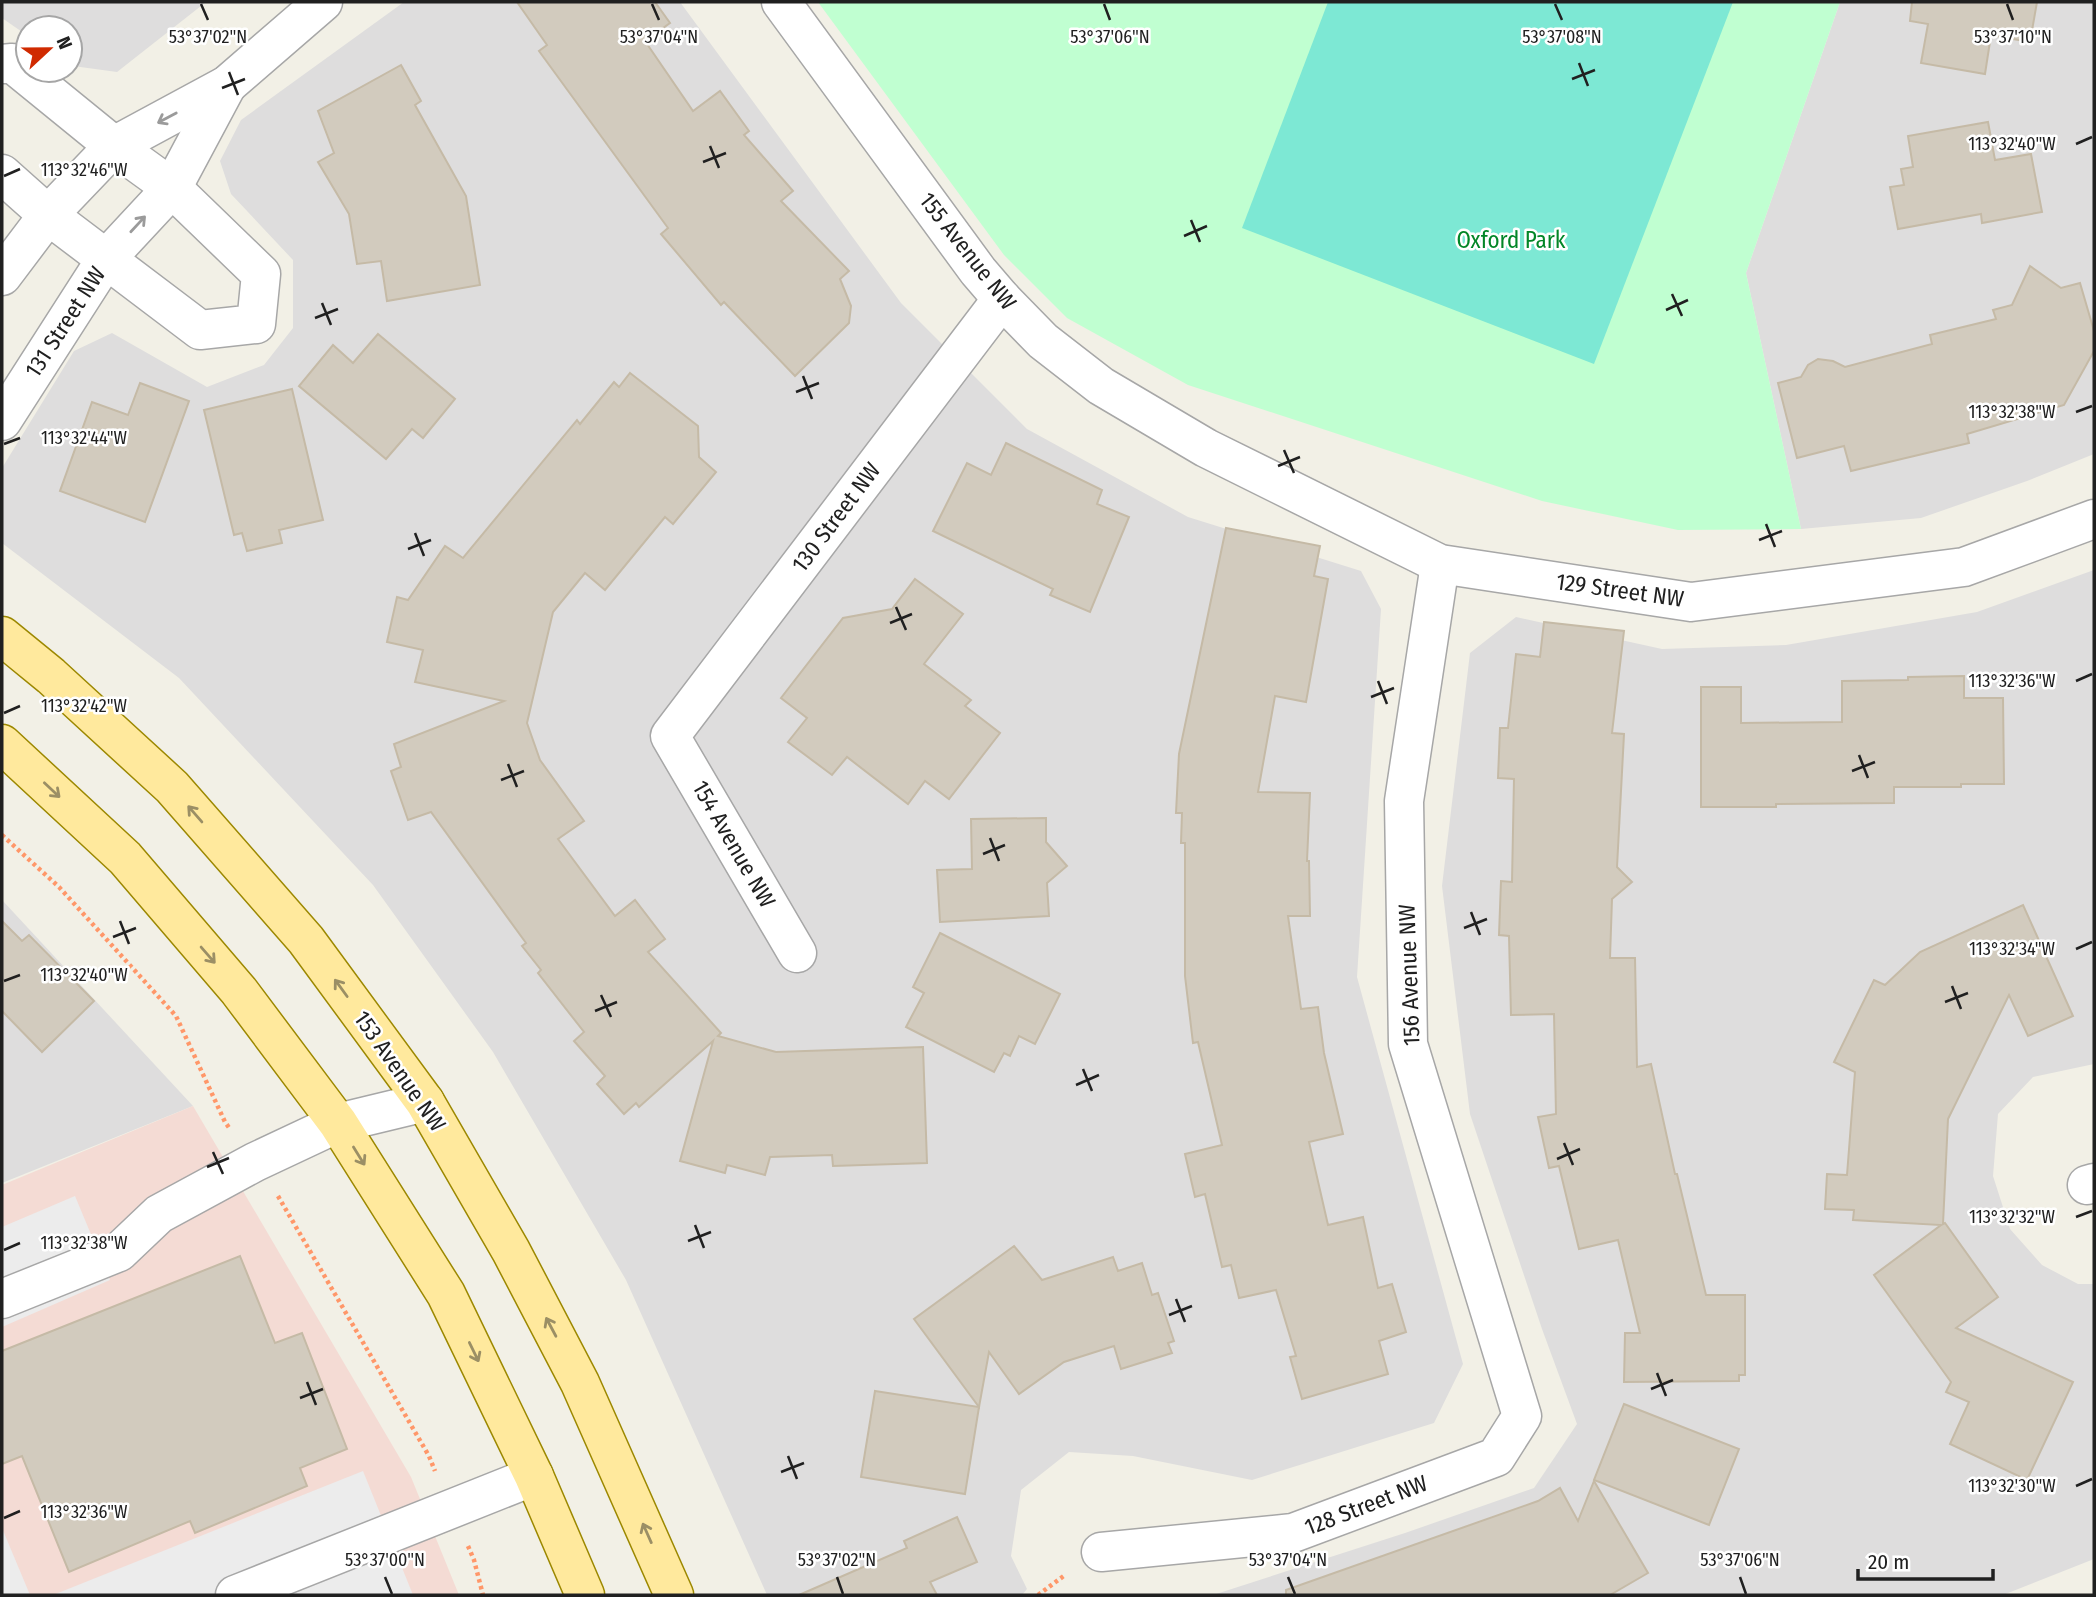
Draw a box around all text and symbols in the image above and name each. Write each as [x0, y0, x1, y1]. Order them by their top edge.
north arrow [14, 14, 84, 84]
text: 53°37'02"N [169, 26, 247, 48]
text: 53°37'04"N [620, 26, 698, 48]
text: 53°37'06"N [1070, 26, 1150, 48]
text: 53°37'08"N [1522, 26, 1602, 48]
text: 53°37'10"N [1974, 26, 2052, 48]
text: N [52, 33, 77, 52]
one-way arrow [157, 111, 177, 125]
text: 113°32'40"W [1968, 133, 2056, 155]
text: 113°32'46"W [41, 159, 128, 181]
street label: 155 Avenue NW [914, 187, 1022, 315]
one-way arrow [130, 215, 146, 233]
park label: Oxford Park [1456, 226, 1566, 254]
street label: 131 Street NW [19, 261, 111, 383]
text: 113°32'38"W [1968, 401, 2056, 423]
text: 113°32'44"W [41, 427, 128, 449]
street label: 130 Street NW [786, 457, 886, 577]
street label: 129 Street NW [1554, 567, 1686, 613]
text: 113°32'36"W [1969, 670, 2056, 692]
text: 113°32'42"W [41, 695, 127, 717]
street label: 154 Avenue NW [686, 776, 782, 912]
one-way arrow [43, 782, 61, 798]
one-way arrow [187, 805, 203, 823]
street label: 156 Avenue NW [1393, 904, 1425, 1046]
text: 113°32'34"W [1969, 938, 2056, 960]
one-way arrow [200, 946, 216, 964]
text: 113°32'40"W [40, 964, 128, 986]
one-way arrow [334, 979, 349, 998]
street label: 153 Avenue NW [348, 1005, 452, 1137]
one-way arrow [352, 1146, 366, 1166]
text: 113°32'32"W [1969, 1206, 2056, 1228]
text: 113°32'38"W [40, 1232, 128, 1254]
one-way arrow [544, 1317, 558, 1337]
one-way arrow [468, 1341, 482, 1362]
street label: 128 Street NW [1301, 1469, 1431, 1541]
text: 113°32'30"W [1968, 1475, 2056, 1497]
text: 113°32'36"W [41, 1501, 128, 1523]
one-way arrow [640, 1523, 653, 1544]
scale bar [1858, 1538, 1993, 1582]
text: 53°37'00"N [345, 1549, 425, 1571]
text: 53°37'02"N [798, 1549, 876, 1571]
text: 53°37'04"N [1249, 1549, 1327, 1571]
text: 53°37'06"N [1700, 1549, 1780, 1571]
text: 20 m [1868, 1549, 1909, 1575]

